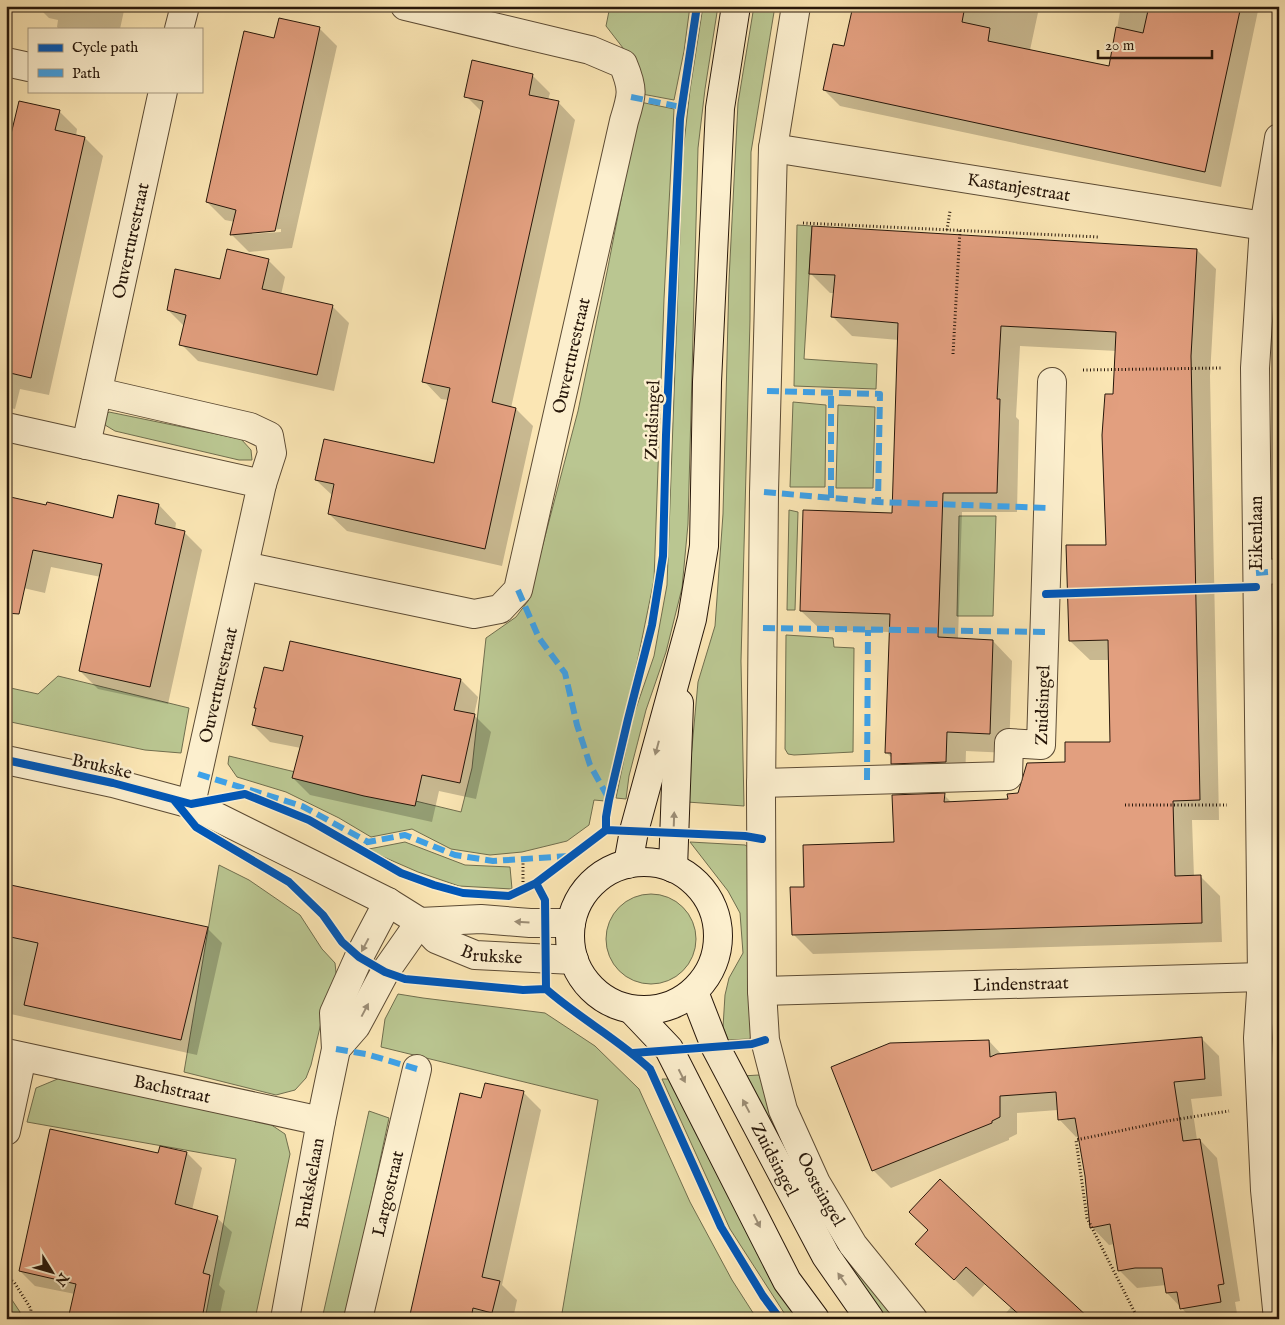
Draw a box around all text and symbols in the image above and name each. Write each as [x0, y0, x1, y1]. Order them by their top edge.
legend [28, 28, 202, 92]
scale bar [1098, 28, 1211, 60]
text: 20 m [1105, 36, 1135, 55]
text: Cycle path [72, 38, 138, 57]
text: Path [72, 64, 100, 83]
street label: Kastanjestraat [965, 169, 1072, 208]
street label: Ouverturestraat [108, 181, 156, 301]
street label: Ouverturestraat [548, 296, 597, 416]
street label: Zuidsingel [641, 380, 666, 460]
street label: Eikenlaan [1246, 495, 1269, 570]
street label: Ouverturestraat [195, 625, 244, 746]
street label: Zuidsingel [1031, 665, 1056, 746]
one-way arrow [653, 740, 661, 755]
street label: Brukske [69, 749, 134, 786]
one-way arrow [671, 811, 679, 827]
one-way arrow [514, 918, 530, 926]
one-way arrow [361, 938, 369, 953]
street label: Brukske [457, 940, 523, 970]
street label: Lindenstraat [973, 972, 1069, 998]
one-way arrow [361, 1002, 369, 1017]
one-way arrow [678, 1069, 686, 1084]
street label: Bachstraat [131, 1071, 212, 1110]
one-way arrow [742, 1099, 751, 1113]
street label: Zuidsingel [745, 1119, 802, 1201]
street label: Brukskelaan [292, 1136, 331, 1231]
street label: Largostraat [368, 1149, 410, 1239]
street label: Oostsingel [791, 1149, 849, 1231]
one-way arrow [753, 1214, 761, 1228]
north arrow [28, 1248, 78, 1298]
text: N [51, 1268, 73, 1289]
one-way arrow [837, 1272, 847, 1286]

